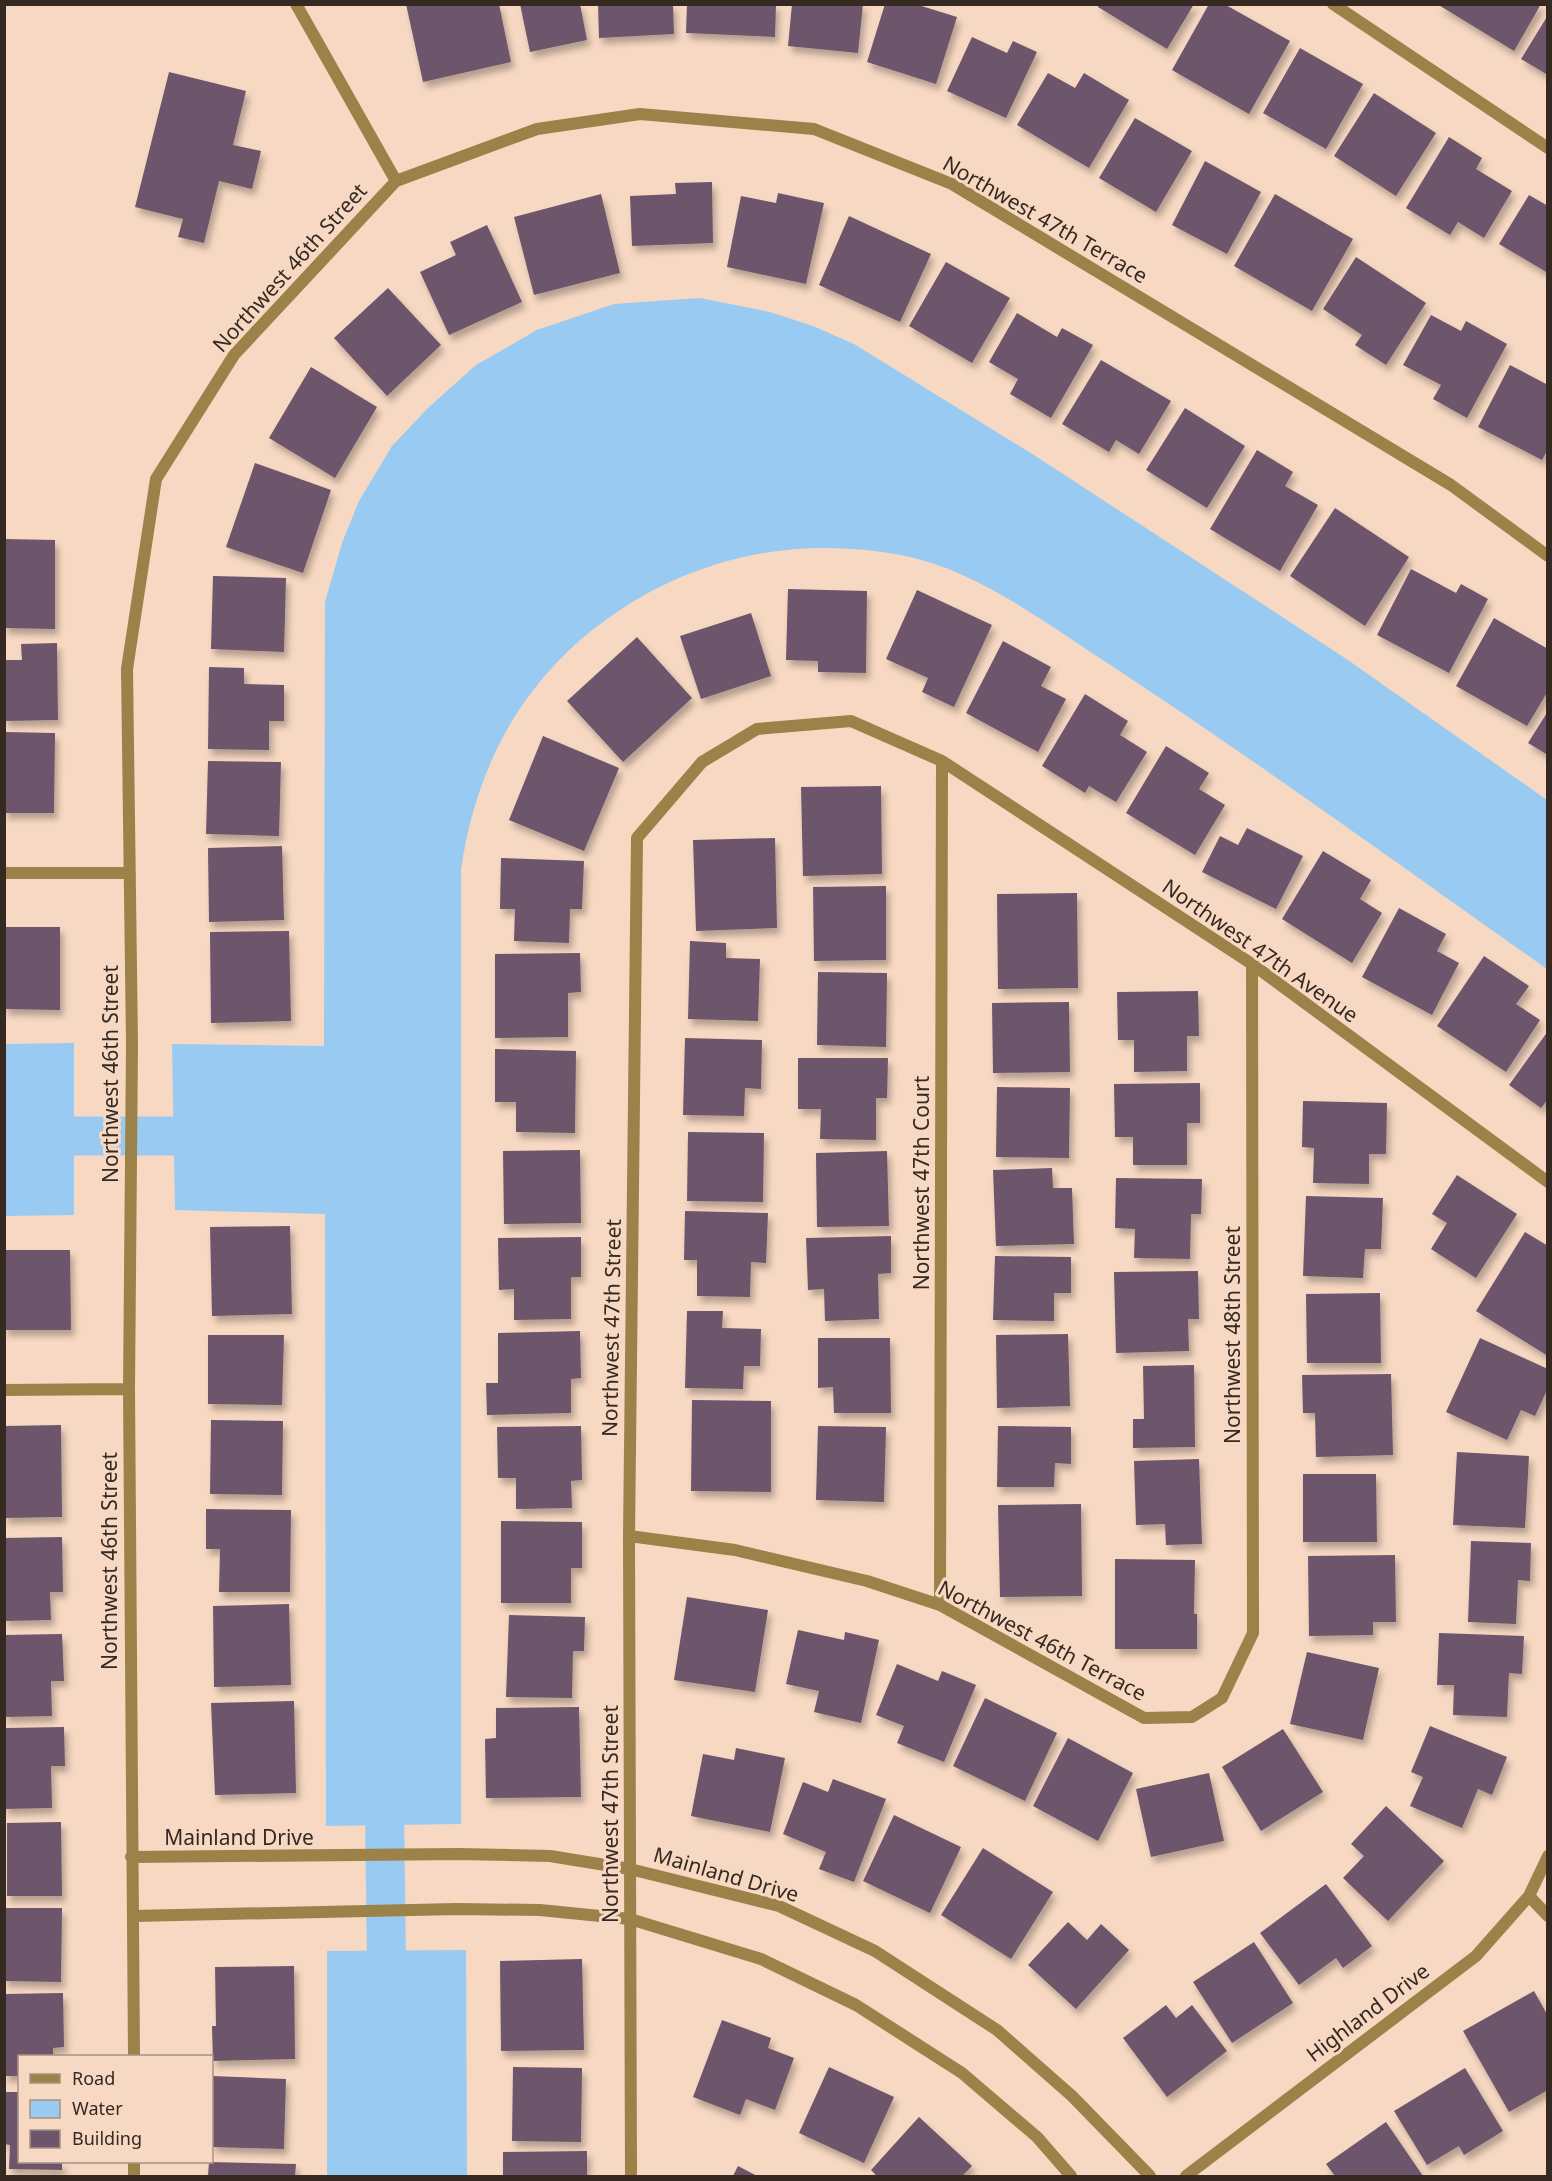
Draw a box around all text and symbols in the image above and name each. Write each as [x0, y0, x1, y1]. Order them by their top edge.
street label: Northwest 47th Terrace [938, 149, 1153, 289]
street label: Northwest 46th Street [206, 177, 373, 358]
street label: Northwest 47th Avenue [1157, 872, 1364, 1029]
street label: Northwest 46th Street [96, 965, 124, 1183]
street label: Northwest 47th Court [907, 1075, 935, 1290]
street label: Northwest 47th Street [595, 1218, 627, 1437]
street label: Northwest 48th Street [1218, 1226, 1246, 1444]
street label: Northwest 46th Street [95, 1452, 123, 1670]
street label: Northwest 46th Terrace [933, 1573, 1151, 1707]
street label: Northwest 47th Street [596, 1705, 624, 1923]
street label: Mainland Drive [164, 1823, 314, 1851]
street label: Mainland Drive [650, 1840, 802, 1908]
street label: Highland Drive [1300, 1957, 1435, 2068]
legend [18, 2055, 213, 2163]
text: Road [72, 2066, 115, 2090]
text: Water [72, 2096, 123, 2120]
text: Building [72, 2126, 142, 2150]

